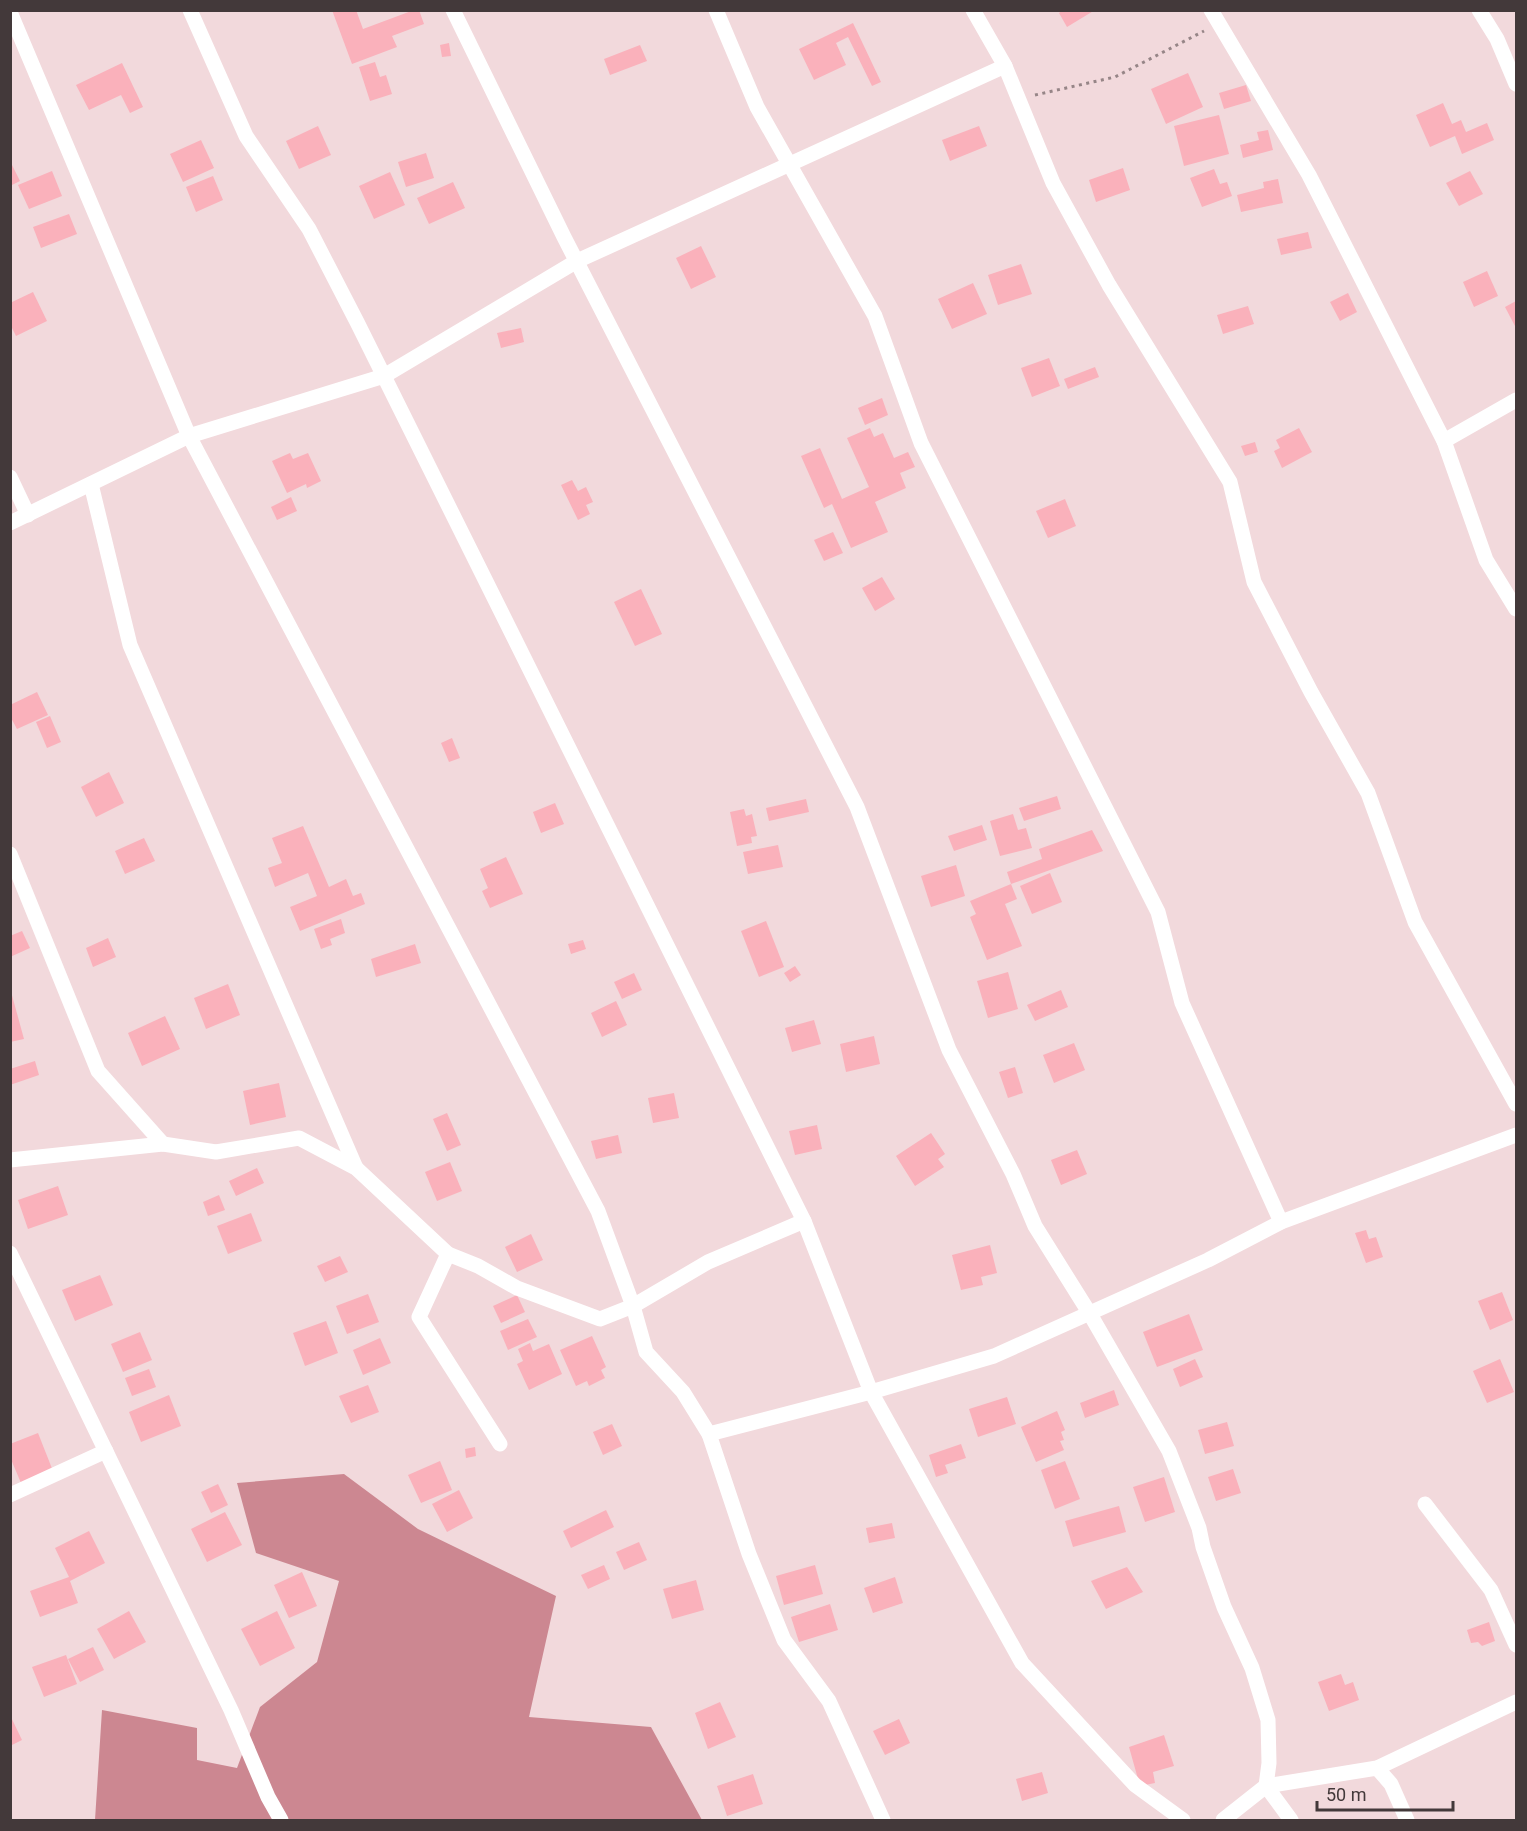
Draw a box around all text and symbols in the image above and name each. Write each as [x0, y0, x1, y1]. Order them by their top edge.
scale bar [1317, 1774, 1454, 1812]
text: 50 m [1326, 1784, 1366, 1805]

